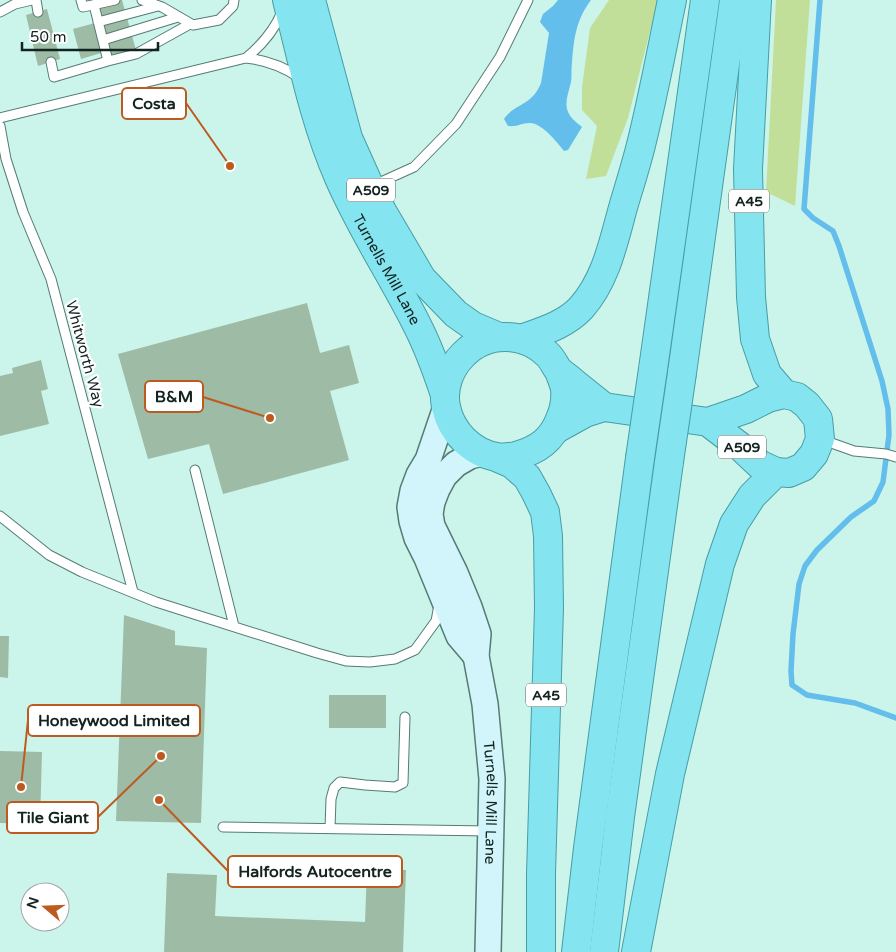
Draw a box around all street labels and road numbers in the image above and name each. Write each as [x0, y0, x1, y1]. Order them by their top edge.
road number: A509 [347, 178, 395, 202]
road number: A45 [729, 190, 769, 212]
street label: Turnells Mill Lane [349, 211, 424, 328]
street label: Whitworth Way [62, 299, 108, 409]
road number: A509 [718, 436, 766, 458]
road number: A45 [526, 684, 566, 706]
street label: Turnells Mill Lane [479, 740, 501, 865]

